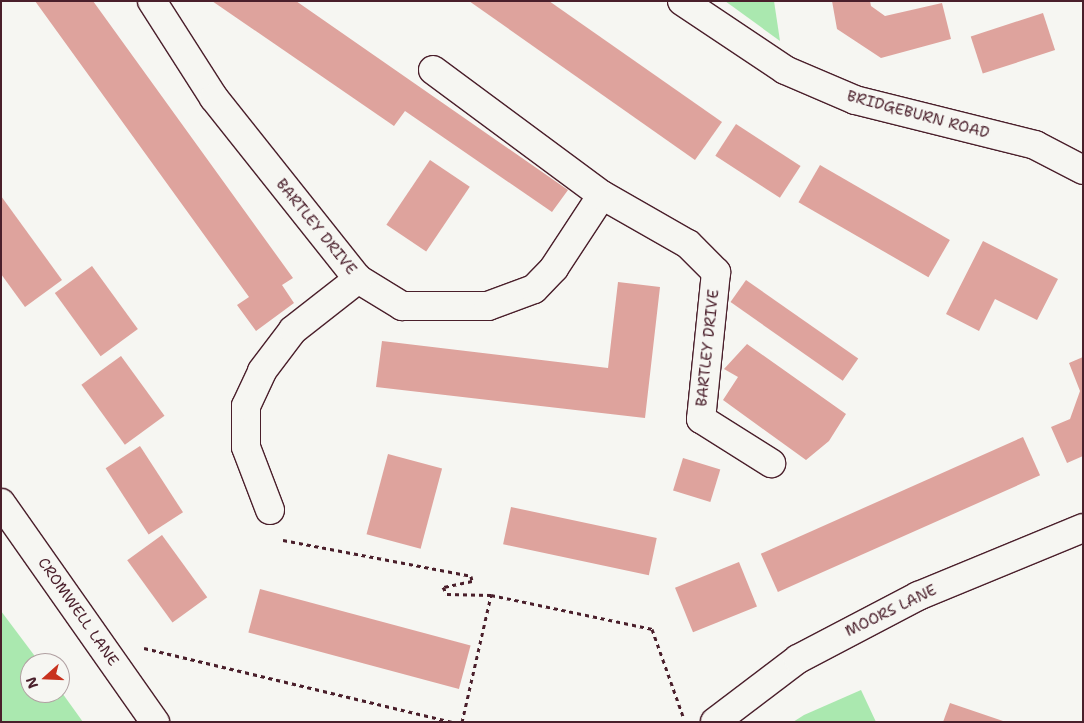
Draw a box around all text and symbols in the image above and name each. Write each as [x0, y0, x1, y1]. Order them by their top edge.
street label: BRIDGEBURN ROAD [845, 87, 991, 143]
street label: BARTLEY DRIVE [272, 176, 360, 278]
street label: BARTLEY DRIVE [693, 288, 723, 408]
street label: CROMWELL LANE [34, 554, 122, 670]
street label: MOORS LANE [842, 581, 940, 641]
north arrow [20, 653, 70, 703]
text: N [21, 674, 42, 691]

